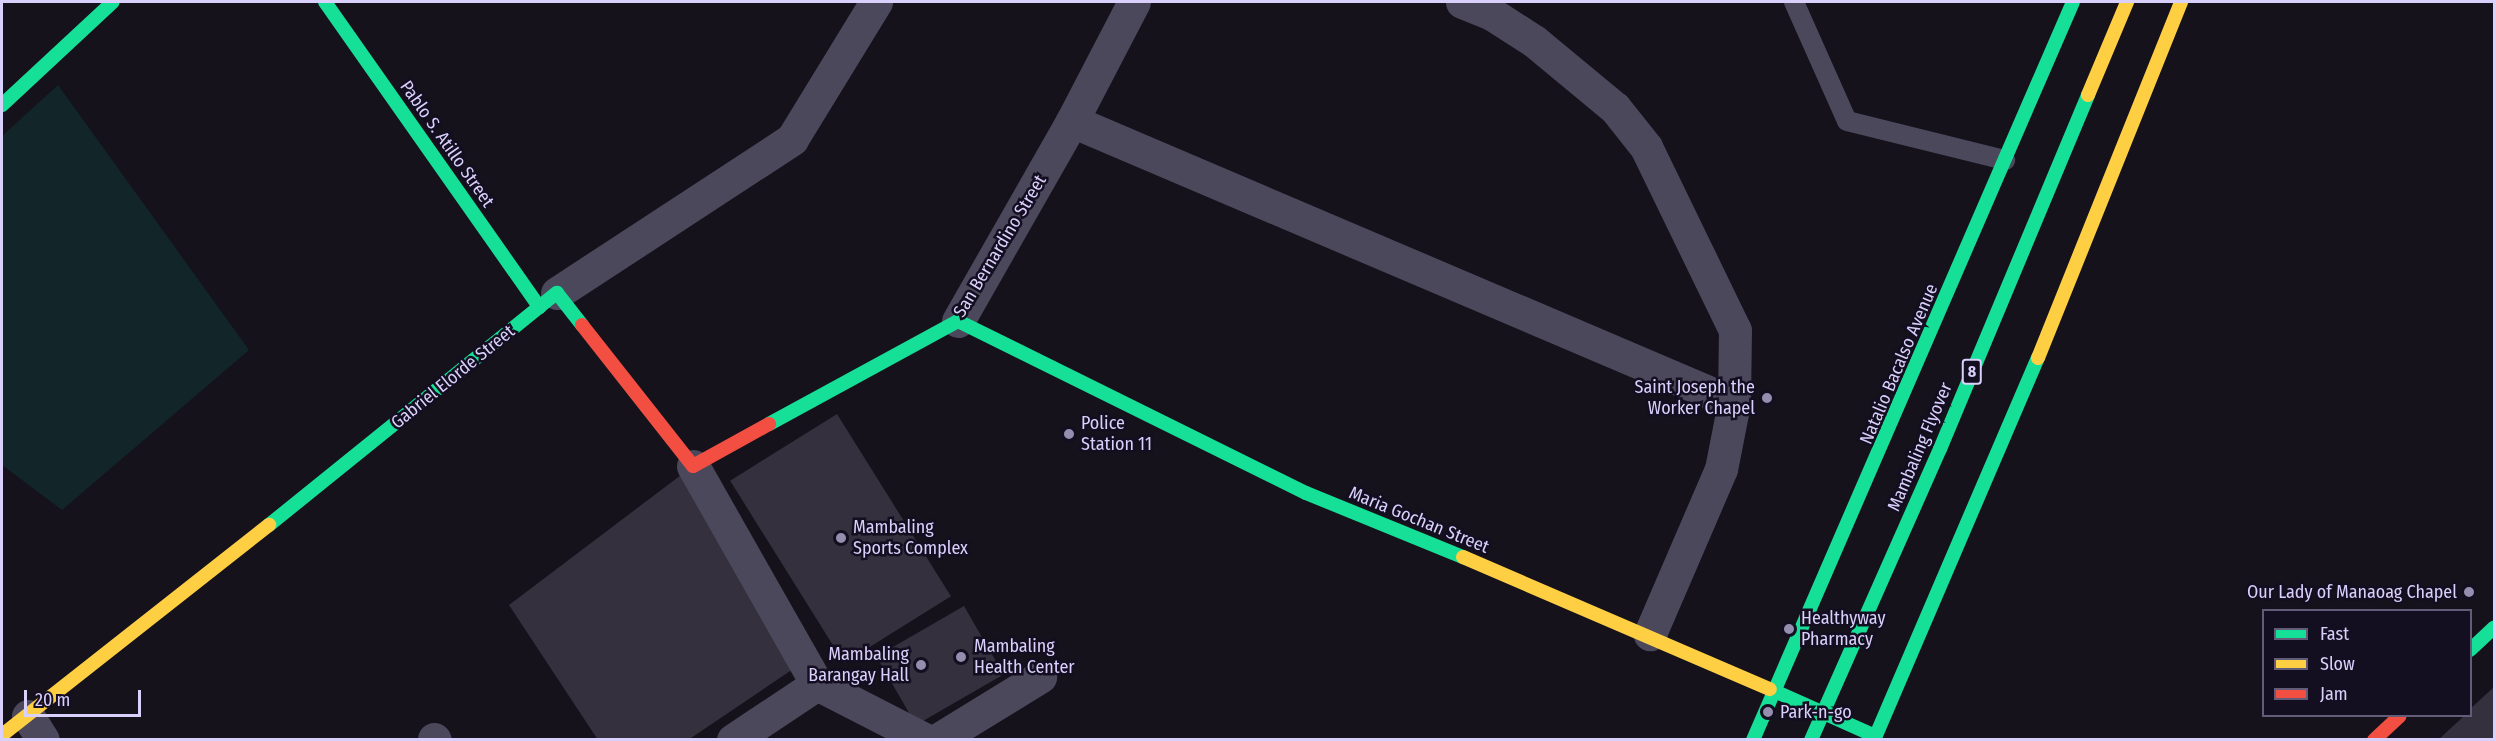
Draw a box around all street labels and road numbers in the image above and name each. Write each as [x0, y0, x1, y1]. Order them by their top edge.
street label: Pablo S. Atillo Street [395, 77, 499, 211]
street label: San Bernardino Street [949, 171, 1051, 321]
street label: Natalio Bacalso Avenue [1855, 281, 1943, 447]
street label: Gabriel Elorde Street [387, 321, 519, 433]
road number: 8 [1962, 359, 1982, 385]
street label: Mambaling Flyover [1883, 379, 1957, 515]
street label: Maria Gochan Street [1346, 482, 1492, 558]

